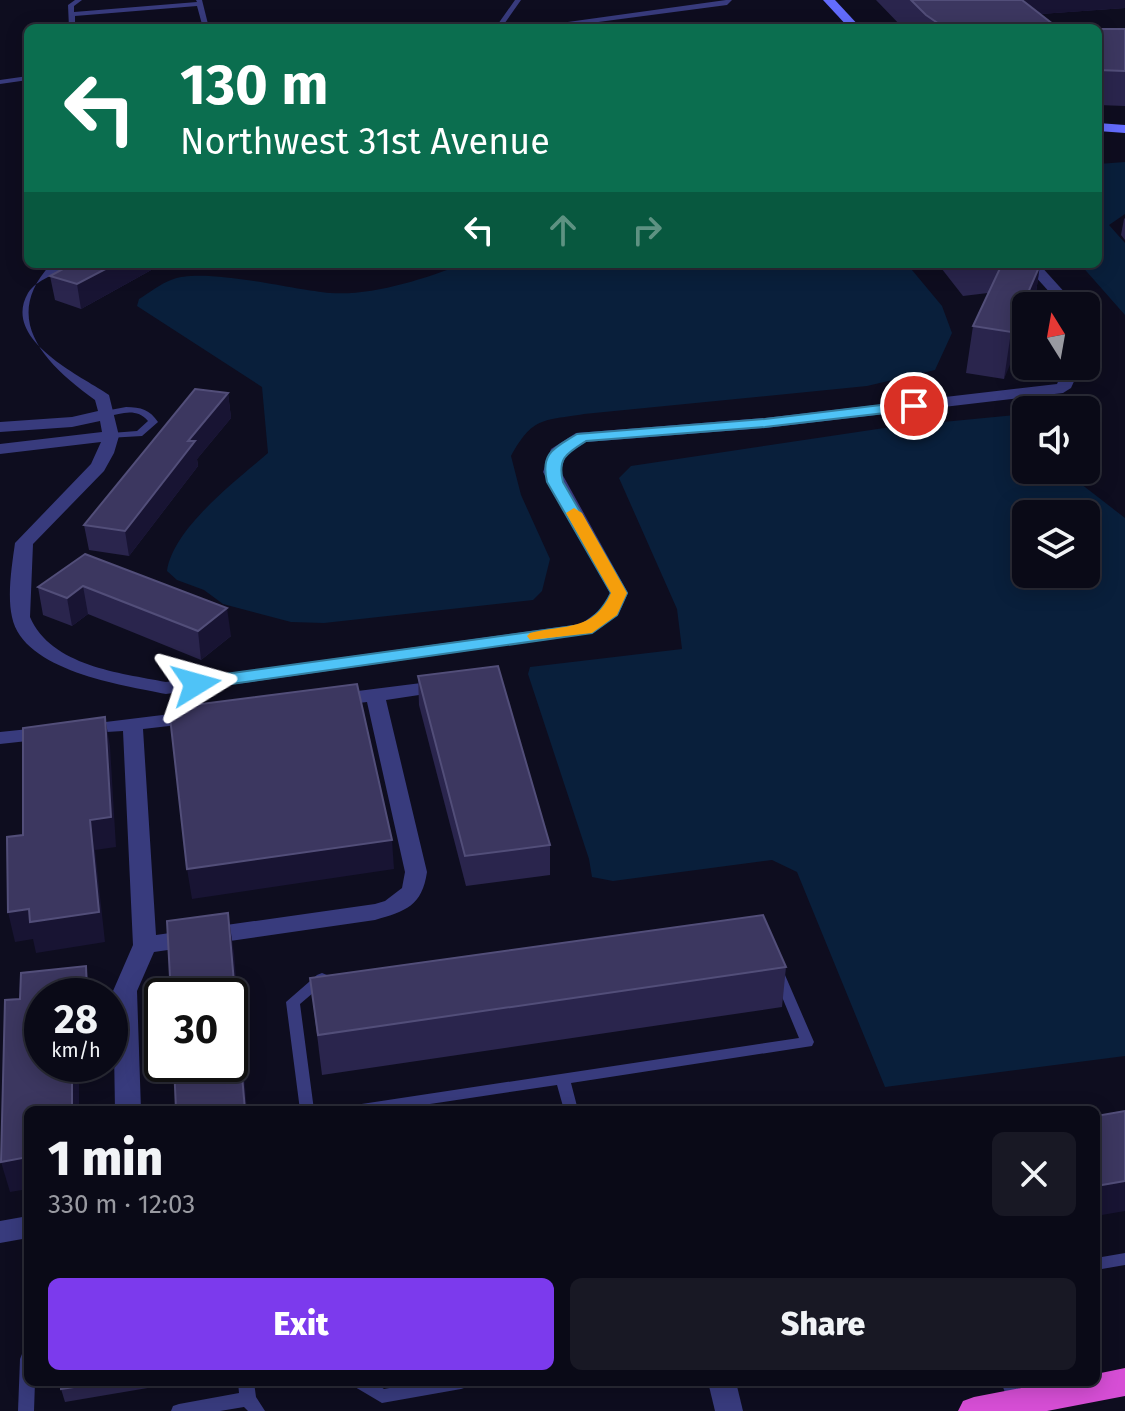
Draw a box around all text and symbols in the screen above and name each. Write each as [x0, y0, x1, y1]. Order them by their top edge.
text: 130 m [180, 52, 328, 119]
icon: left [48, 56, 152, 160]
text: Northwest 31st Avenue [180, 120, 550, 164]
icon: left [457, 208, 501, 252]
icon: ahead [541, 208, 585, 252]
icon: right [625, 208, 669, 252]
north arrow [1012, 292, 1100, 380]
map controls [1012, 292, 1100, 588]
pin [880, 372, 948, 440]
icon: arrive [892, 384, 936, 428]
button: sound [1012, 396, 1100, 484]
button: layers [1012, 500, 1100, 588]
position arrow [154, 642, 238, 726]
speed limit sign: 30 [144, 978, 248, 1082]
text: 28 [54, 996, 98, 1044]
text: km/h [51, 1038, 101, 1062]
text: 1 min [48, 1130, 163, 1188]
button: close [992, 1132, 1076, 1216]
text: 330 m · 12:03 [48, 1189, 195, 1220]
button: Exit [48, 1278, 554, 1370]
button: Share [570, 1278, 1076, 1370]

